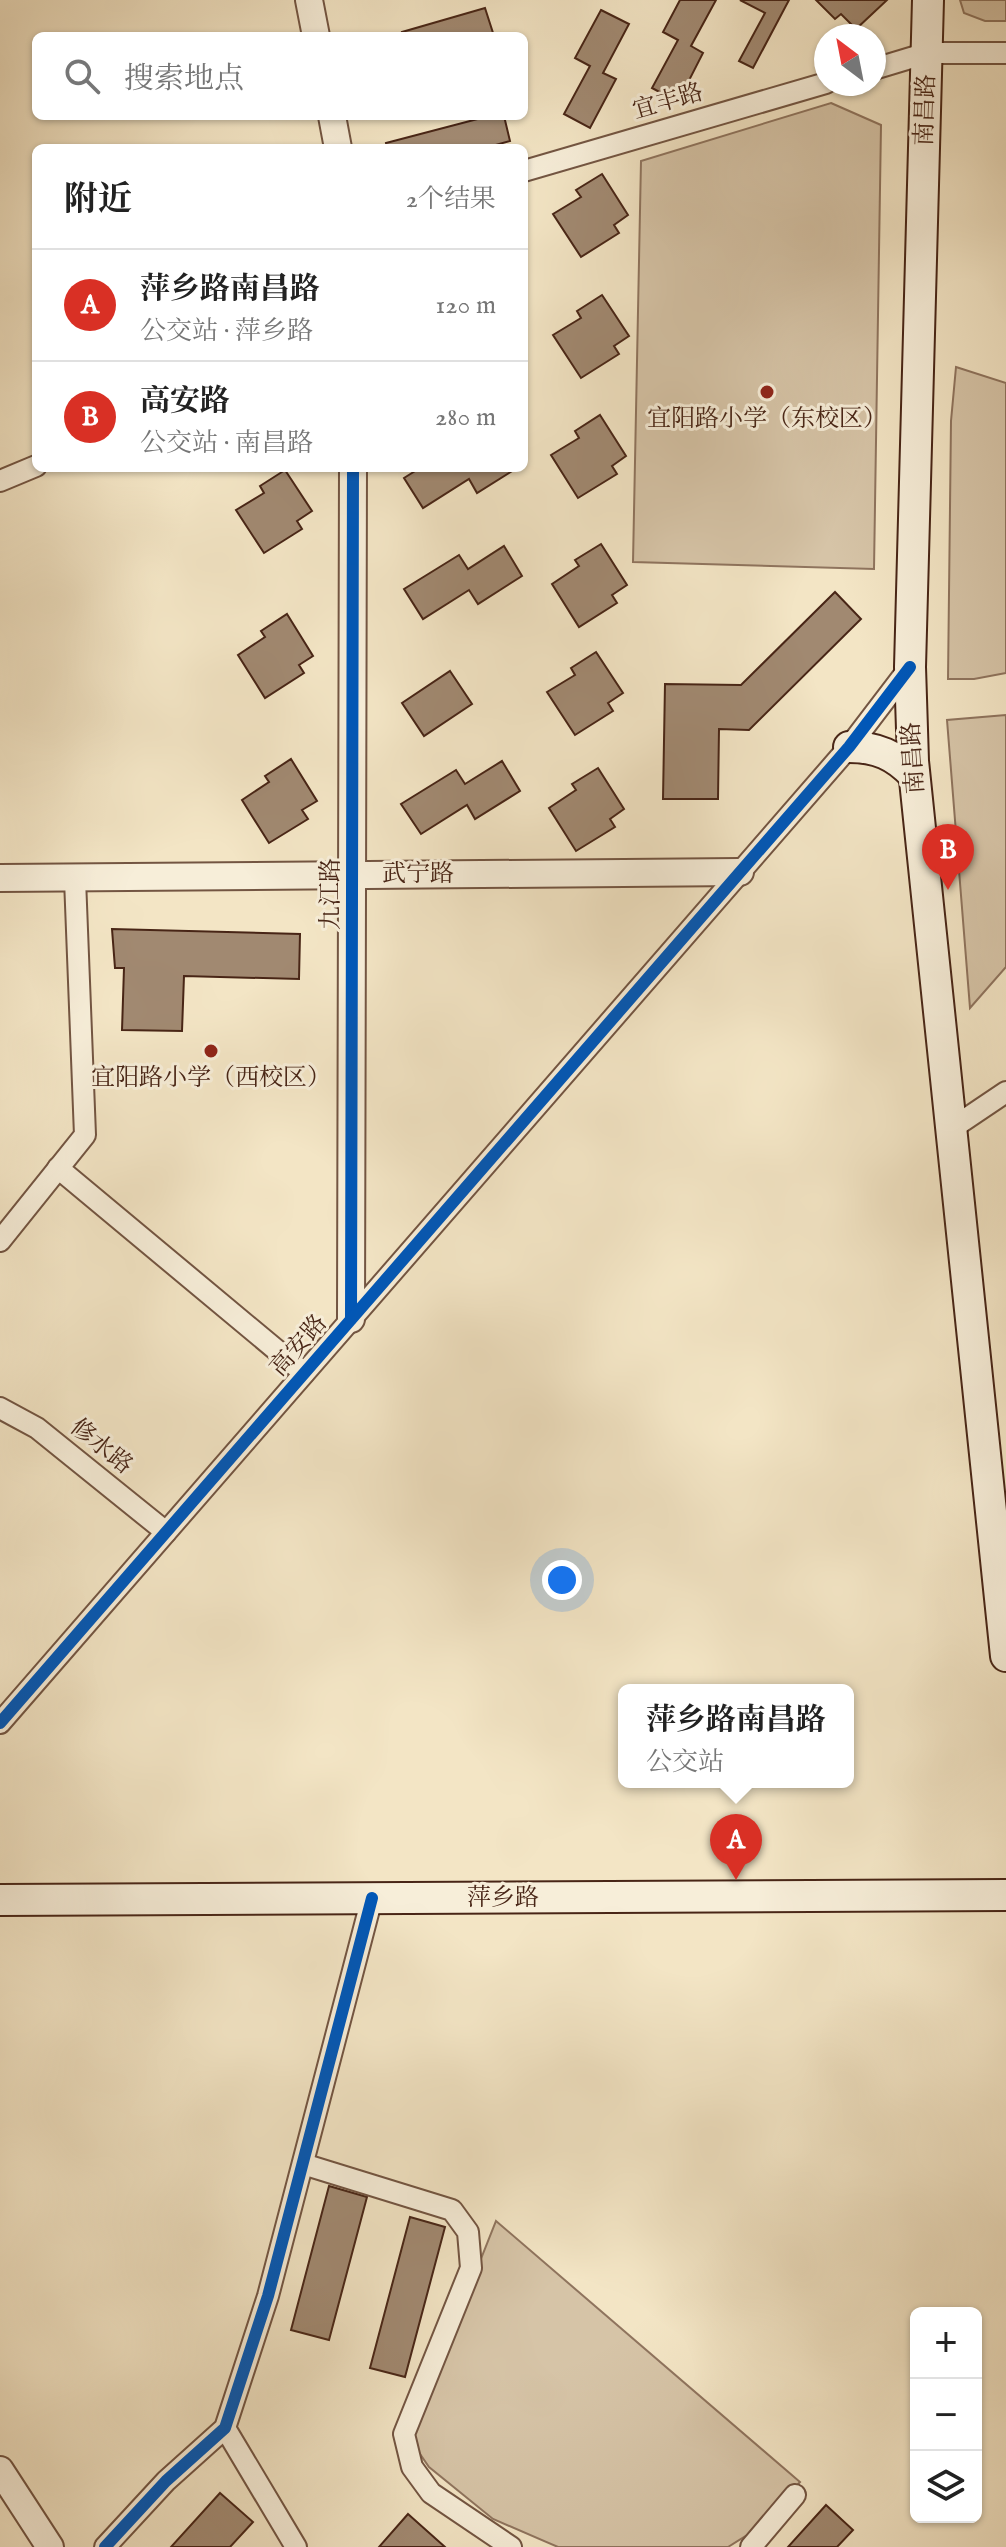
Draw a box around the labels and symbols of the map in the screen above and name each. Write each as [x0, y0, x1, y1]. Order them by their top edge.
north arrow [814, 24, 886, 96]
street label: 南昌路 [909, 73, 943, 147]
street label: 宜丰路 [629, 77, 707, 127]
marker: 宜阳路小学（东校区） [758, 383, 776, 401]
place label: 宜阳路小学（东校区） [647, 404, 887, 435]
street label: 南昌路 [896, 721, 932, 795]
pin: B [922, 824, 974, 890]
street label: 九江路 [316, 858, 347, 930]
street label: 武宁路 [382, 859, 454, 890]
marker: 宜阳路小学（西校区） [202, 1042, 220, 1060]
place label: 宜阳路小学（西校区） [91, 1063, 331, 1094]
street label: 高安路 [264, 1309, 334, 1383]
street label: 修水路 [63, 1412, 139, 1482]
your location [542, 1560, 582, 1600]
pin: A [710, 1814, 762, 1880]
street label: 萍乡路 [467, 1883, 539, 1914]

